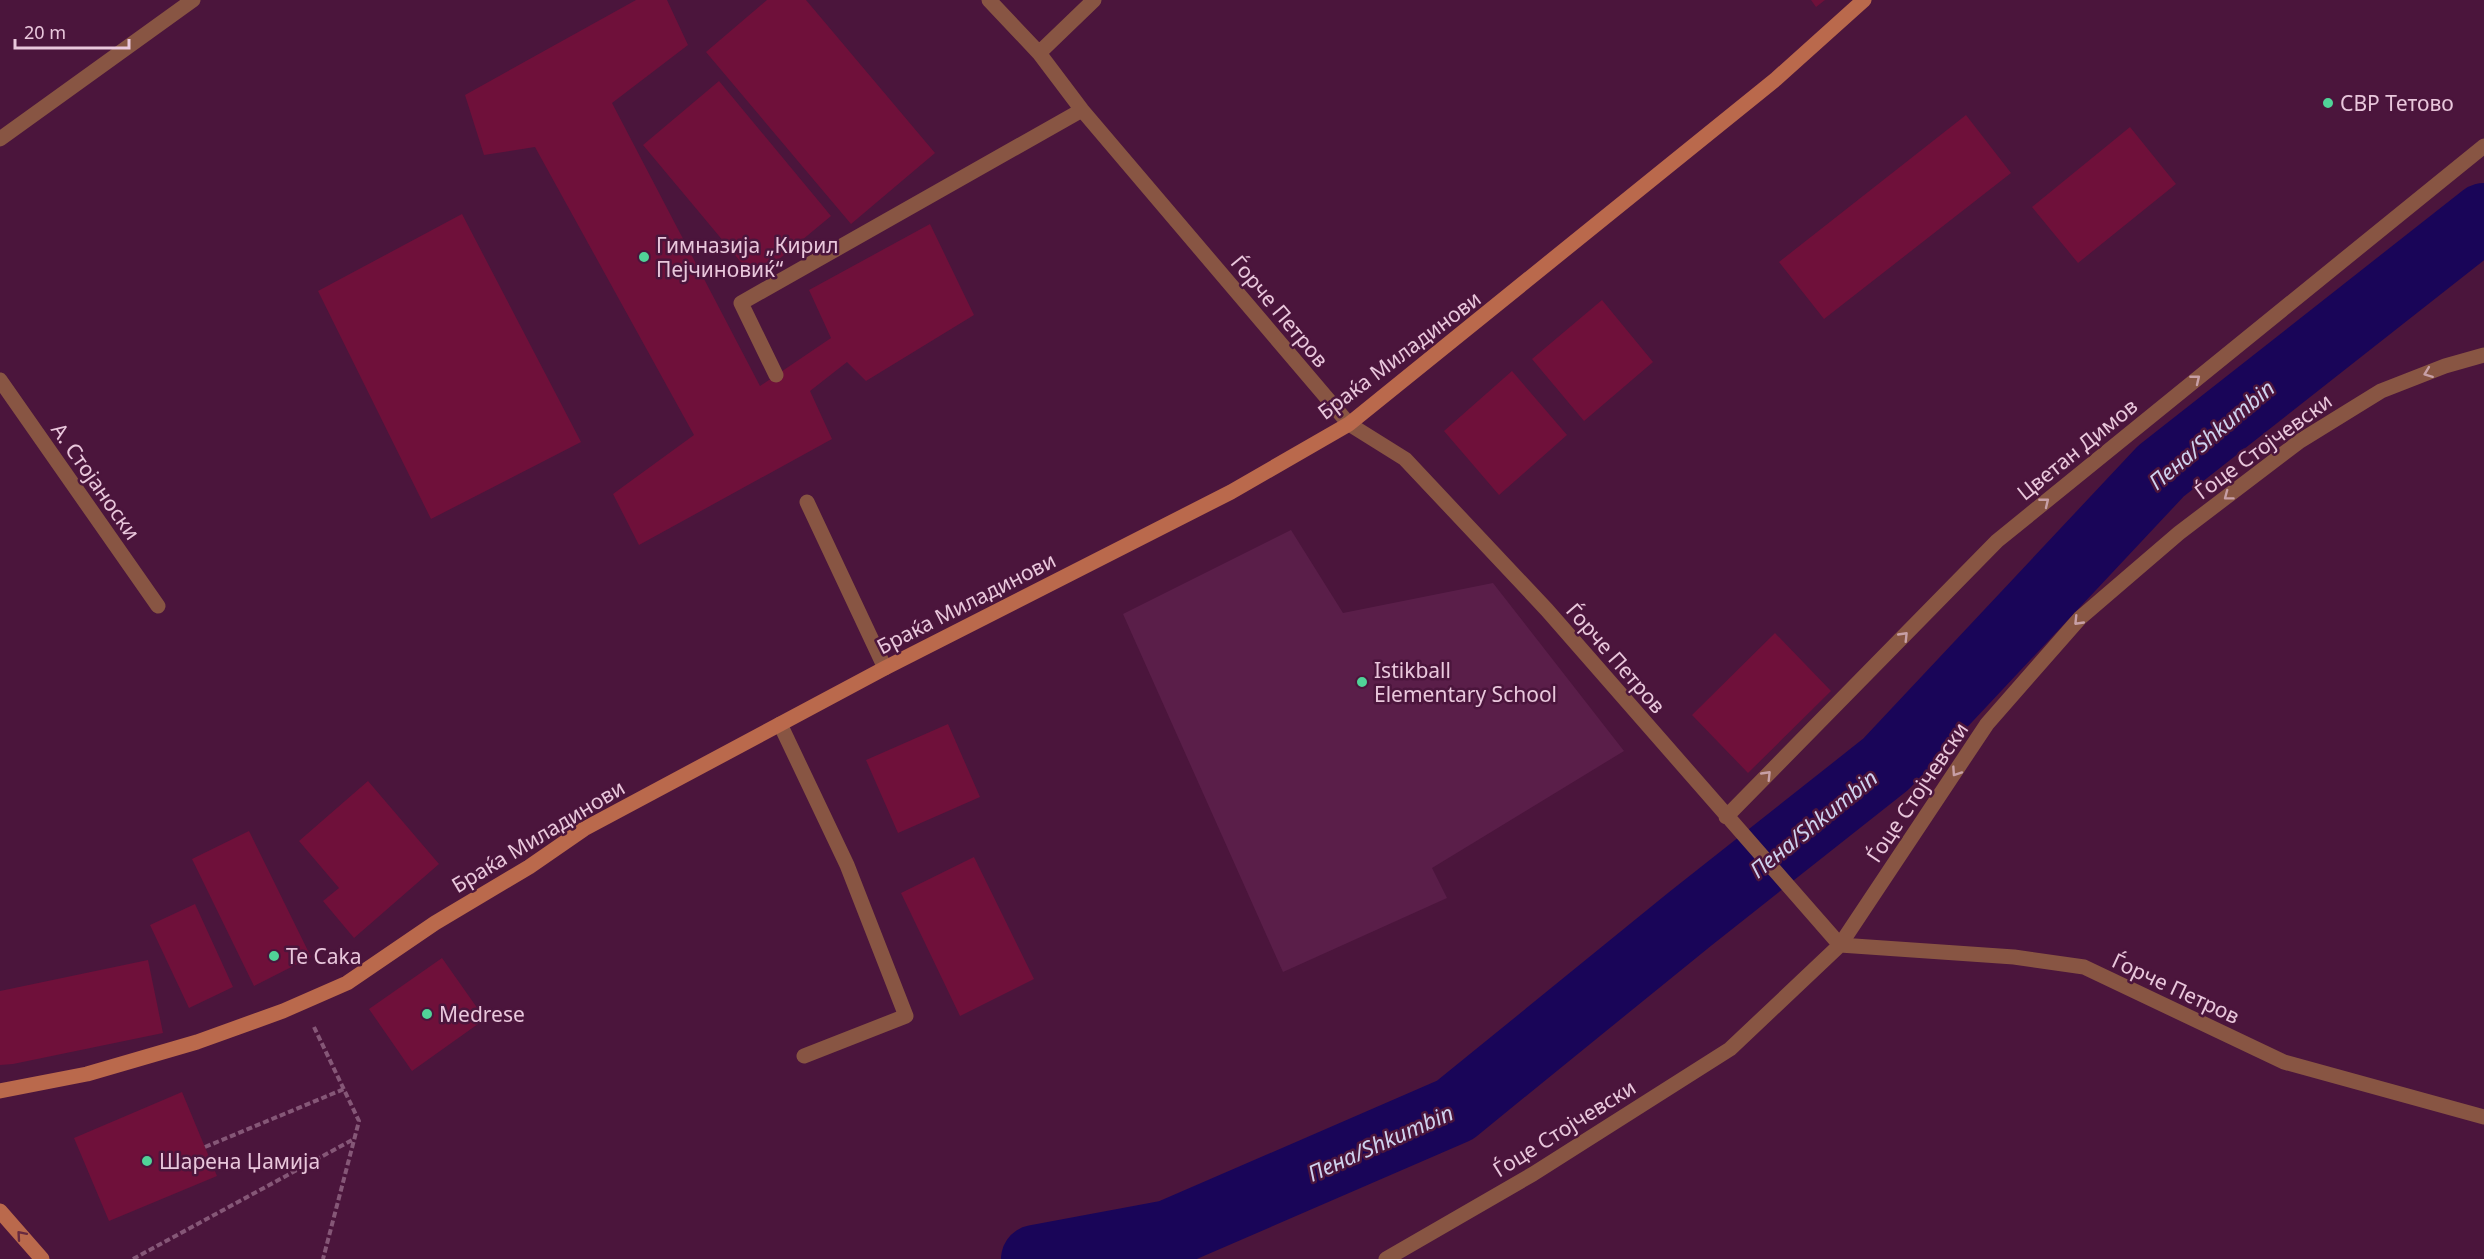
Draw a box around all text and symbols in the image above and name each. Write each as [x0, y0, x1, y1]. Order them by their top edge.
scale bar [15, 12, 129, 50]
text: 20 m [24, 20, 66, 44]
place label: СВР Тетово [2340, 89, 2454, 117]
marker: СВР Тетово [2321, 96, 2335, 110]
place label: Гимназија „Кирил Пејчиновиќ“ [656, 231, 839, 283]
street label: Ѓорче Петров [1225, 249, 1335, 373]
marker: Гимназија „Кирил Пејчиновиќ“ [637, 250, 651, 264]
street label: Браќа Миладинови [1312, 284, 1486, 426]
one-way arrow [2424, 365, 2434, 378]
water label: Пена/Shkumbin [2142, 372, 2280, 496]
one-way arrow [2190, 375, 2201, 386]
street label: Ѓоце Стојчевски [2189, 387, 2337, 505]
street label: Цветан Димов [2011, 392, 2143, 506]
street label: А. Стојаноски [45, 417, 147, 545]
one-way arrow [2223, 489, 2234, 500]
one-way arrow [2038, 498, 2049, 509]
street label: Браќа Миладинови [872, 546, 1060, 660]
street label: Ѓорче Петров [1560, 597, 1672, 719]
one-way arrow [2074, 615, 2085, 625]
one-way arrow [1896, 632, 1907, 643]
place label: Istikball Elementary School [1374, 656, 1557, 708]
marker: Istikball Elementary School [1355, 675, 1369, 689]
street label: Ѓоце Стојчевски [1860, 716, 1974, 868]
water label: Пена/Shkumbin [1743, 762, 1883, 884]
one-way arrow [1951, 766, 1963, 776]
one-way arrow [1760, 771, 1771, 782]
street label: Браќа Миладинови [446, 773, 630, 899]
place label: Te Caka [286, 942, 362, 970]
street label: Ѓорче Петров [2108, 946, 2244, 1030]
marker: Te Caka [267, 949, 281, 963]
place label: Medrese [439, 1000, 525, 1028]
marker: Medrese [420, 1007, 434, 1021]
street label: Ѓоце Стојчевски [1487, 1073, 1641, 1183]
water label: Пена/Shkumbin [1303, 1097, 1457, 1187]
place label: Шарена Џамија [159, 1147, 320, 1175]
marker: Шарена Џамија [140, 1154, 154, 1168]
one-way arrow [17, 1231, 28, 1242]

